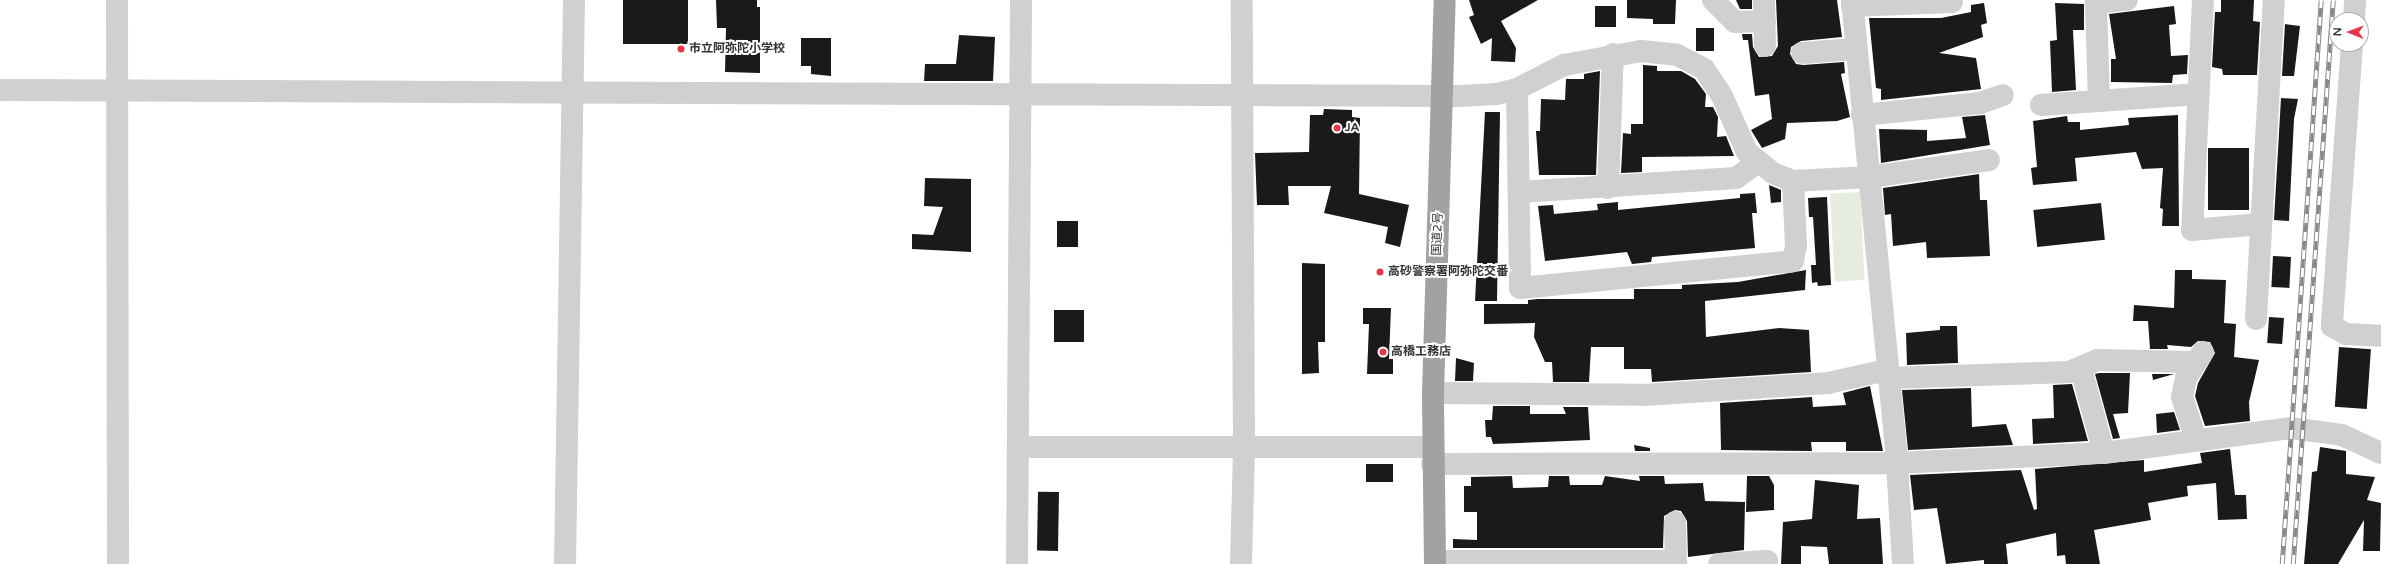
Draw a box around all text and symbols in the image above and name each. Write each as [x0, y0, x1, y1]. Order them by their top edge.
north arrow [2329, 12, 2369, 52]
text: N [2331, 27, 2344, 36]
place label: 市立阿弥陀小学校 [689, 42, 785, 56]
marker: 市立阿弥陀小学校 [676, 44, 686, 54]
place label: JA [1345, 121, 1360, 135]
marker: JA [1332, 123, 1342, 133]
street label: 国道2号 [1430, 212, 1446, 256]
place label: 高砂警察署阿弥陀交番 [1388, 265, 1508, 279]
marker: 高砂警察署阿弥陀交番 [1375, 267, 1385, 277]
place label: 高橋工務店 [1391, 345, 1451, 359]
marker: 高橋工務店 [1378, 347, 1388, 357]

